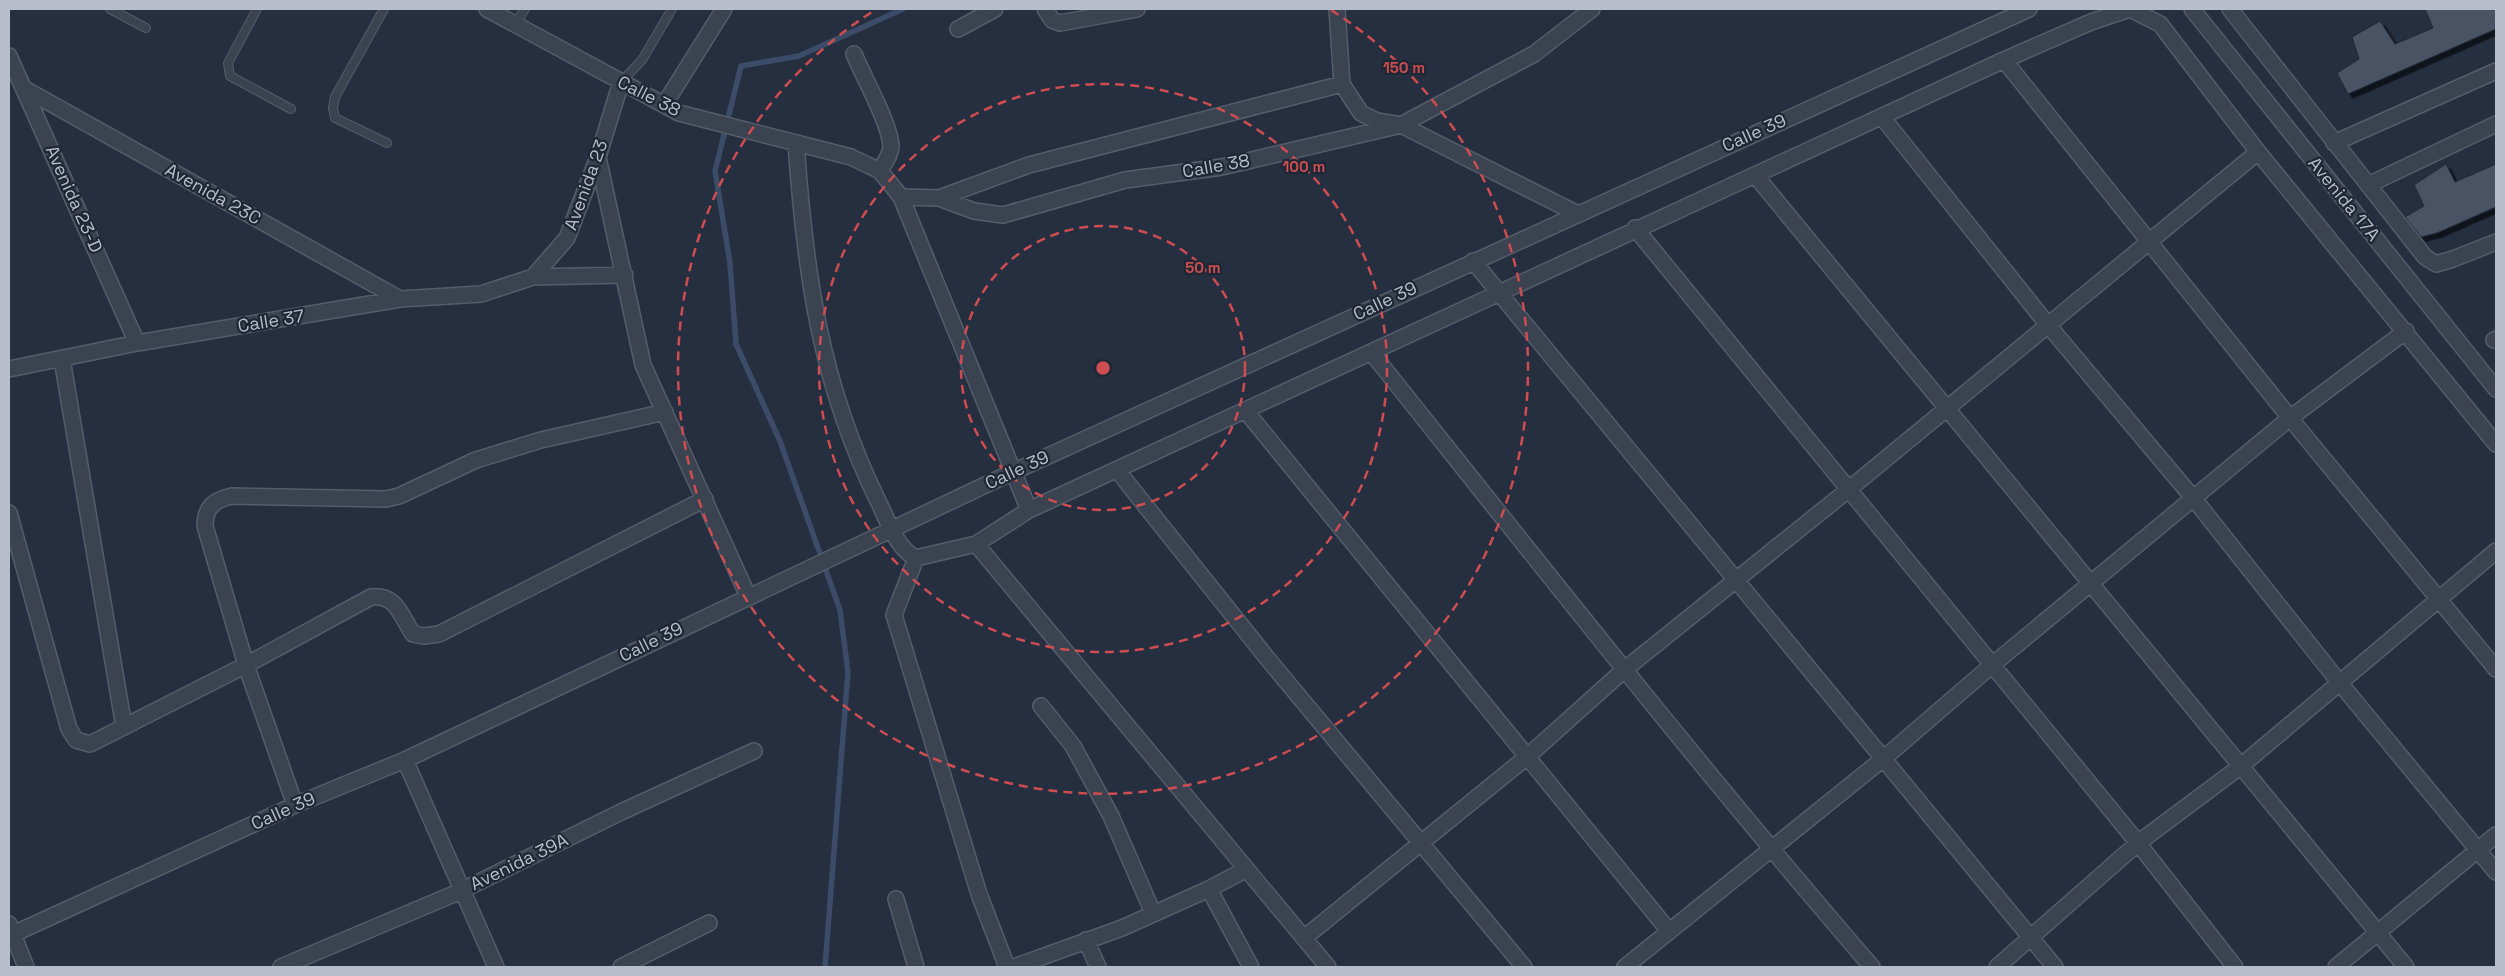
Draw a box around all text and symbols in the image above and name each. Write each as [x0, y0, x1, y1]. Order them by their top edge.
text: 150 m [1383, 58, 1425, 77]
street label: Calle 38 [614, 70, 685, 121]
street label: Calle 39 [1718, 108, 1789, 157]
street label: Avenida 23 [559, 136, 613, 233]
street label: Avenida 23-D [41, 142, 108, 256]
street label: Calle 38 [1180, 148, 1251, 183]
street label: Avenida 17A [2303, 152, 2385, 246]
text: 100 m [1283, 157, 1325, 176]
street label: Avenida 23C [161, 158, 265, 229]
text: 50 m [1185, 258, 1221, 277]
street label: Calle 39 [1349, 276, 1420, 325]
street label: Calle 37 [236, 304, 306, 337]
centre of rings [1094, 359, 1112, 377]
street label: Calle 39 [981, 445, 1052, 494]
street label: Calle 39 [615, 616, 686, 667]
street label: Calle 39 [247, 786, 318, 835]
street label: Avenida 39A [466, 828, 572, 895]

